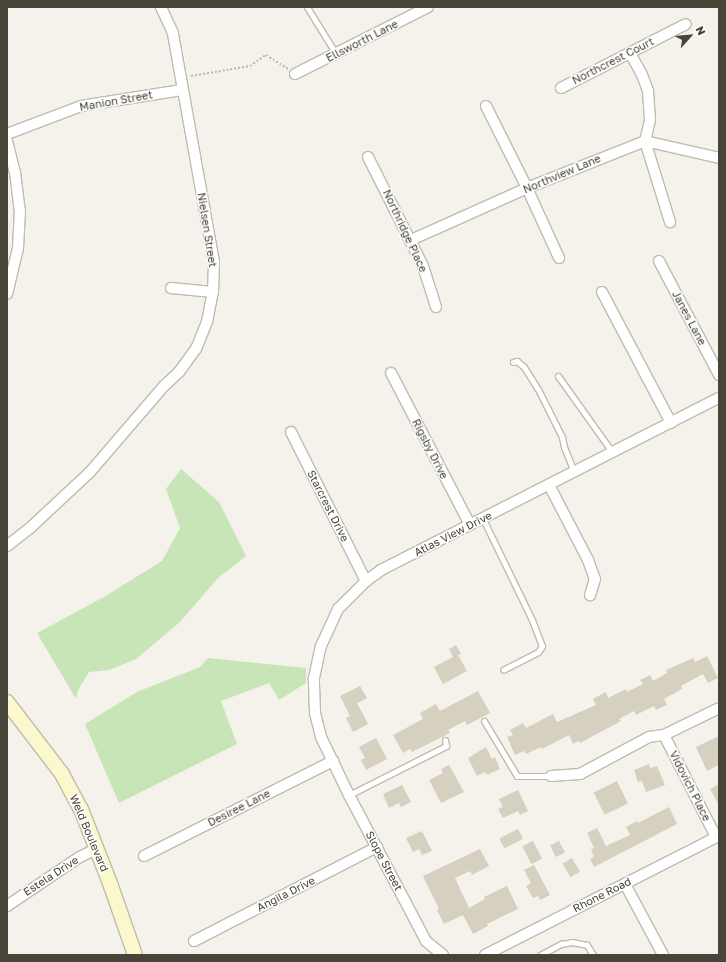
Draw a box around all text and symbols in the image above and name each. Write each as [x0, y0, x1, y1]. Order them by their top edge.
north arrow [670, 16, 710, 56]
street label: Ellsworth Lane [324, 17, 400, 65]
text: N [693, 24, 709, 37]
street label: Northcrest Court [570, 35, 656, 87]
street label: Manion Street [78, 88, 154, 114]
street label: Northview Lane [521, 152, 603, 196]
street label: Northridge Place [380, 187, 430, 275]
street label: Nielsen Street [195, 192, 219, 268]
street label: Janes Lane [669, 289, 709, 347]
street label: Rigsby Drive [409, 417, 451, 481]
street label: Starcrest Drive [304, 468, 352, 544]
street label: Atlas View Drive [412, 509, 494, 559]
street label: Vidovich Place [667, 749, 713, 823]
street label: Desiree Lane [206, 787, 272, 829]
street label: Weld Boulevard [67, 792, 111, 874]
street label: Slope Street [363, 829, 405, 893]
street label: Estela Drive [21, 853, 81, 899]
street label: Angila Drive [255, 874, 317, 914]
street label: Rhone Road [571, 875, 633, 915]

